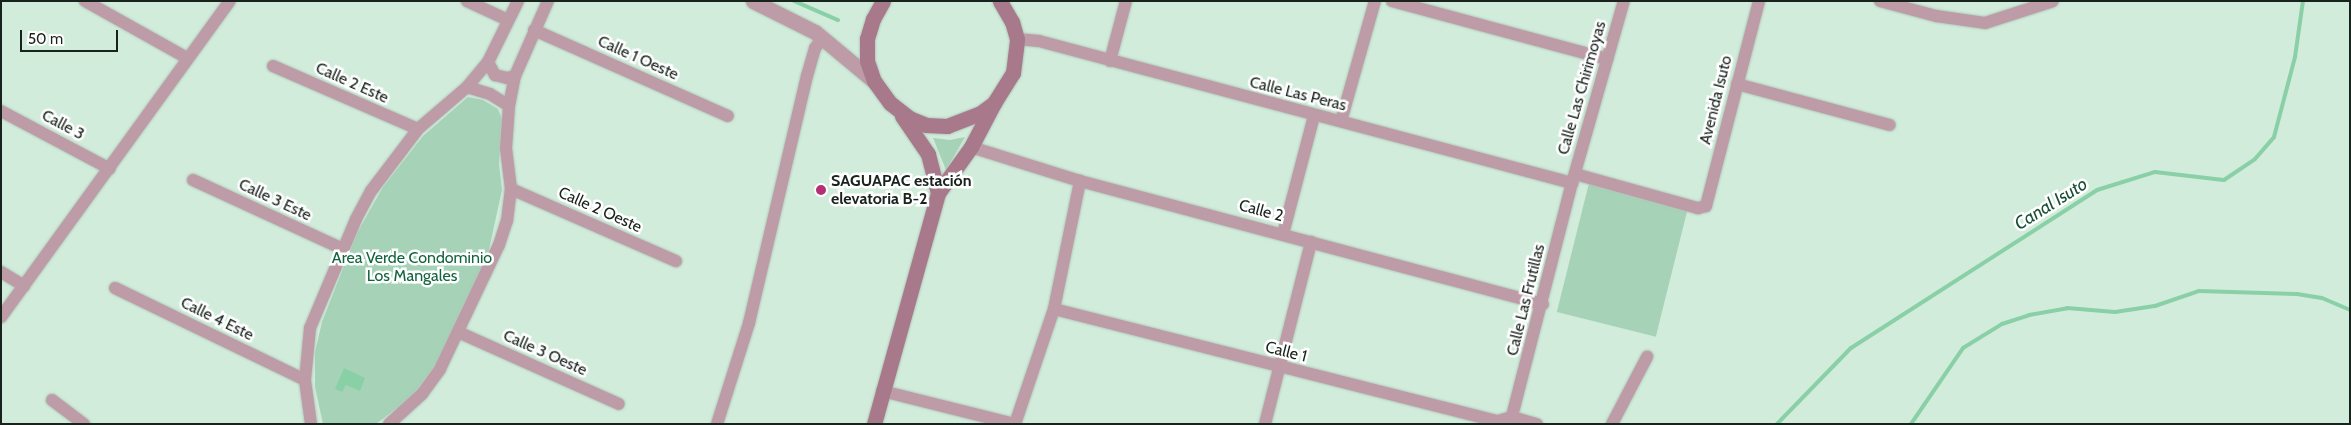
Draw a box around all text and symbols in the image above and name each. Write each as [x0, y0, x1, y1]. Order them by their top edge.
street label: Calle Las Chirimoyas [1554, 19, 1610, 157]
scale bar [22, 20, 120, 52]
text: 50 m [28, 30, 63, 48]
street label: Calle 1 Oeste [595, 32, 681, 84]
street label: Avenida Isuto [1696, 54, 1736, 146]
street label: Calle 2 Este [313, 58, 391, 108]
street label: Calle Las Peras [1248, 73, 1348, 115]
street label: Calle 3 [38, 106, 88, 144]
place label: SAGUAPAC estación elevatoria B-2 [831, 171, 972, 209]
water label: Canal Isuto [2011, 173, 2091, 235]
street label: Calle 3 Este [236, 175, 314, 225]
street label: Calle 2 Oeste [555, 183, 645, 237]
marker: SAGUAPAC estación elevatoria B-2 [815, 184, 827, 196]
street label: Calle 2 [1237, 196, 1285, 226]
street label: Calle Las Frutillas [1503, 242, 1549, 358]
park label: Area Verde Condominio Los Mangales [332, 248, 492, 286]
street label: Calle 4 Este [177, 293, 257, 345]
street label: Calle 3 Oeste [500, 326, 590, 380]
street label: Calle 1 [1263, 338, 1309, 366]

